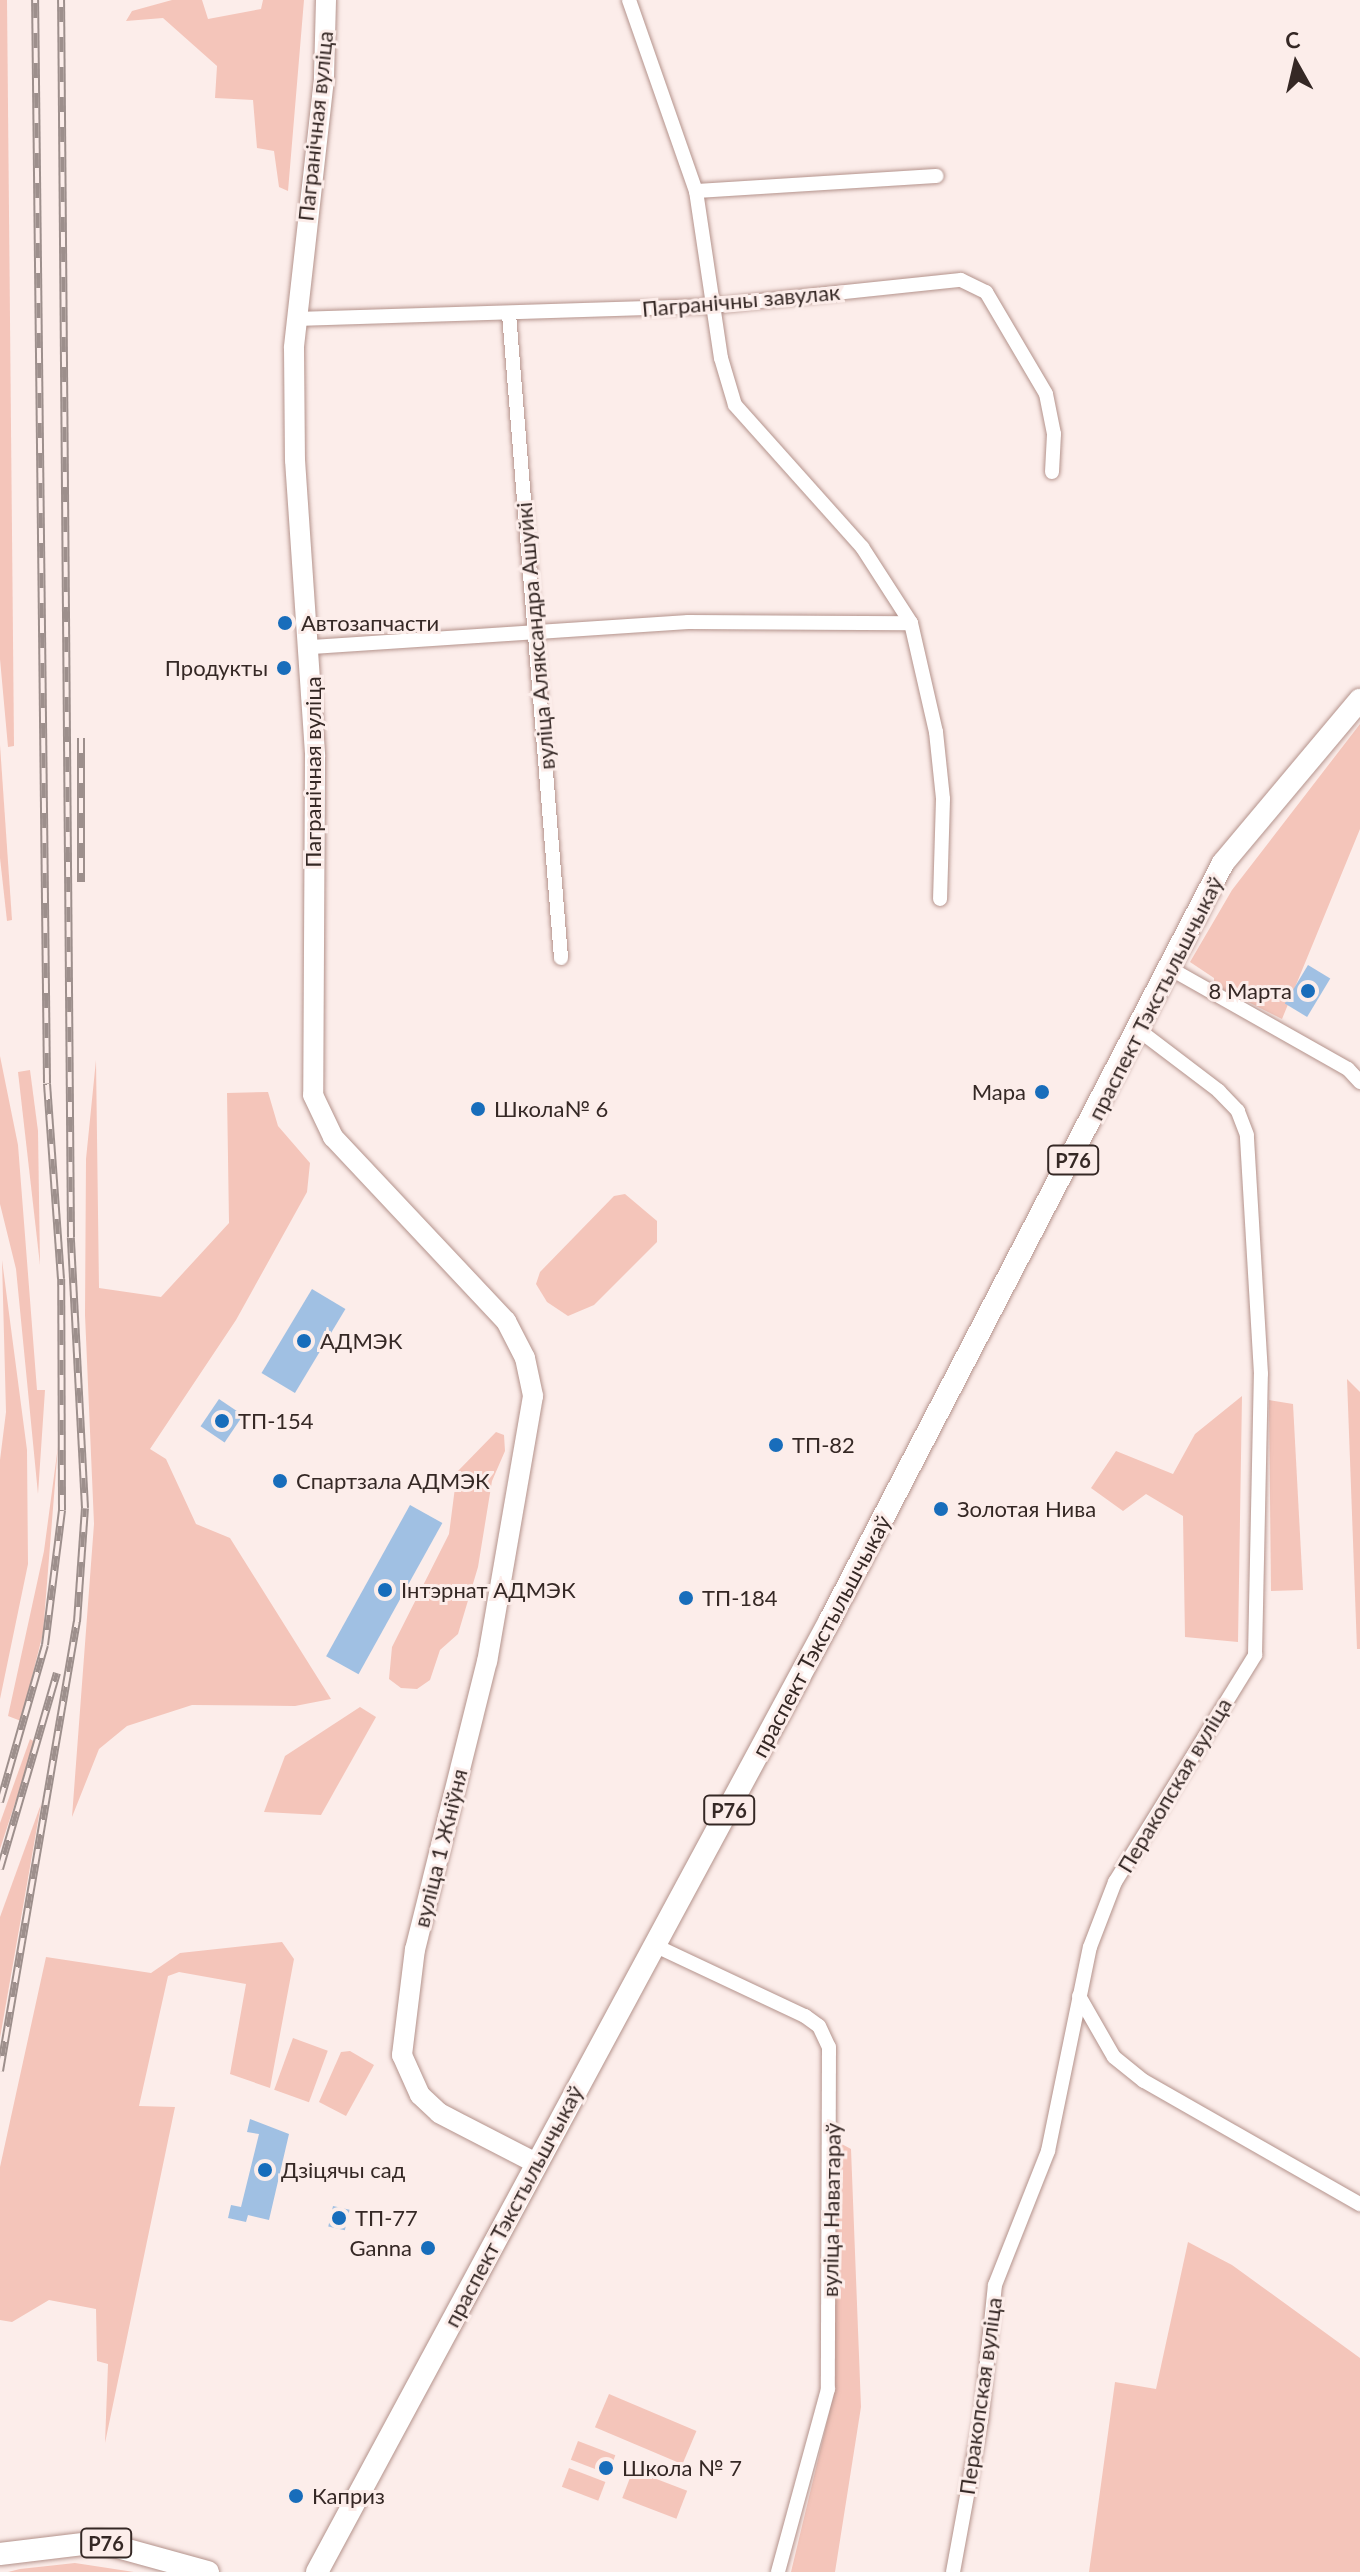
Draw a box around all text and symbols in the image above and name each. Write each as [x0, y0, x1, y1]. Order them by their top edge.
north arrow [1256, 24, 1336, 104]
text: С [1284, 25, 1302, 54]
street label: Пагранічная вуліца [292, 30, 338, 222]
street label: Пагранічны завулак [641, 278, 841, 322]
street label: вуліца Аляксандра Ашуйкі [510, 501, 560, 771]
place label: Автозапчасти [301, 610, 439, 636]
marker: Автозапчасти [276, 614, 294, 632]
place label: Продукты [165, 655, 268, 681]
marker: Продукты [275, 659, 293, 677]
street label: Пагранічная вуліца [300, 676, 326, 868]
street label: праспект Тэкстыльшчыкаў [1082, 872, 1228, 1124]
place label: 8 Марта [1209, 978, 1292, 1004]
marker: 8 Марта [1299, 982, 1317, 1000]
place label: Мара [972, 1079, 1026, 1105]
marker: Мара [1033, 1083, 1051, 1101]
place label: Школа№ 6 [494, 1096, 608, 1122]
marker: Школа№ 6 [469, 1100, 487, 1118]
road number: Р76 [1047, 1144, 1099, 1176]
place label: АДМЭК [320, 1328, 402, 1354]
marker: АДМЭК [295, 1332, 313, 1350]
place label: ТП-154 [238, 1408, 314, 1434]
marker: ТП-154 [213, 1412, 231, 1430]
place label: ТП-82 [792, 1432, 855, 1458]
marker: ТП-82 [767, 1436, 785, 1454]
place label: Спартзала АДМЭК [296, 1468, 490, 1494]
marker: Спартзала АДМЭК [271, 1472, 289, 1490]
place label: Золотая Нива [957, 1496, 1096, 1522]
marker: Золотая Нива [932, 1500, 950, 1518]
street label: праспект Тэкстыльшчыкаў [746, 1511, 896, 1761]
place label: Інтэрнат АДМЭК [401, 1577, 576, 1603]
marker: Інтэрнат АДМЭК [376, 1581, 394, 1599]
place label: ТП-184 [702, 1585, 778, 1611]
marker: ТП-184 [677, 1589, 695, 1607]
street label: Перакопская вуліца [1111, 1693, 1237, 1877]
street label: вуліца 1 Жніўня [408, 1766, 472, 1930]
road number: Р76 [703, 1794, 755, 1826]
street label: праспект Тэкстыльшчыкаў [438, 2081, 588, 2331]
street label: вуліца Наватараў [816, 2123, 846, 2297]
place label: Дзіцячы сад [281, 2157, 405, 2183]
marker: Дзіцячы сад [256, 2161, 274, 2179]
place label: ТП-77 [355, 2205, 418, 2231]
marker: ТП-77 [330, 2209, 348, 2227]
place label: Ganna [350, 2235, 412, 2261]
marker: Ganna [419, 2239, 437, 2257]
street label: Перакопская вуліца [953, 2296, 1007, 2496]
place label: Школа № 7 [622, 2455, 742, 2481]
marker: Школа № 7 [597, 2459, 615, 2477]
place label: Каприз [312, 2483, 385, 2509]
marker: Каприз [287, 2487, 305, 2505]
road number: Р76 [80, 2527, 132, 2559]

